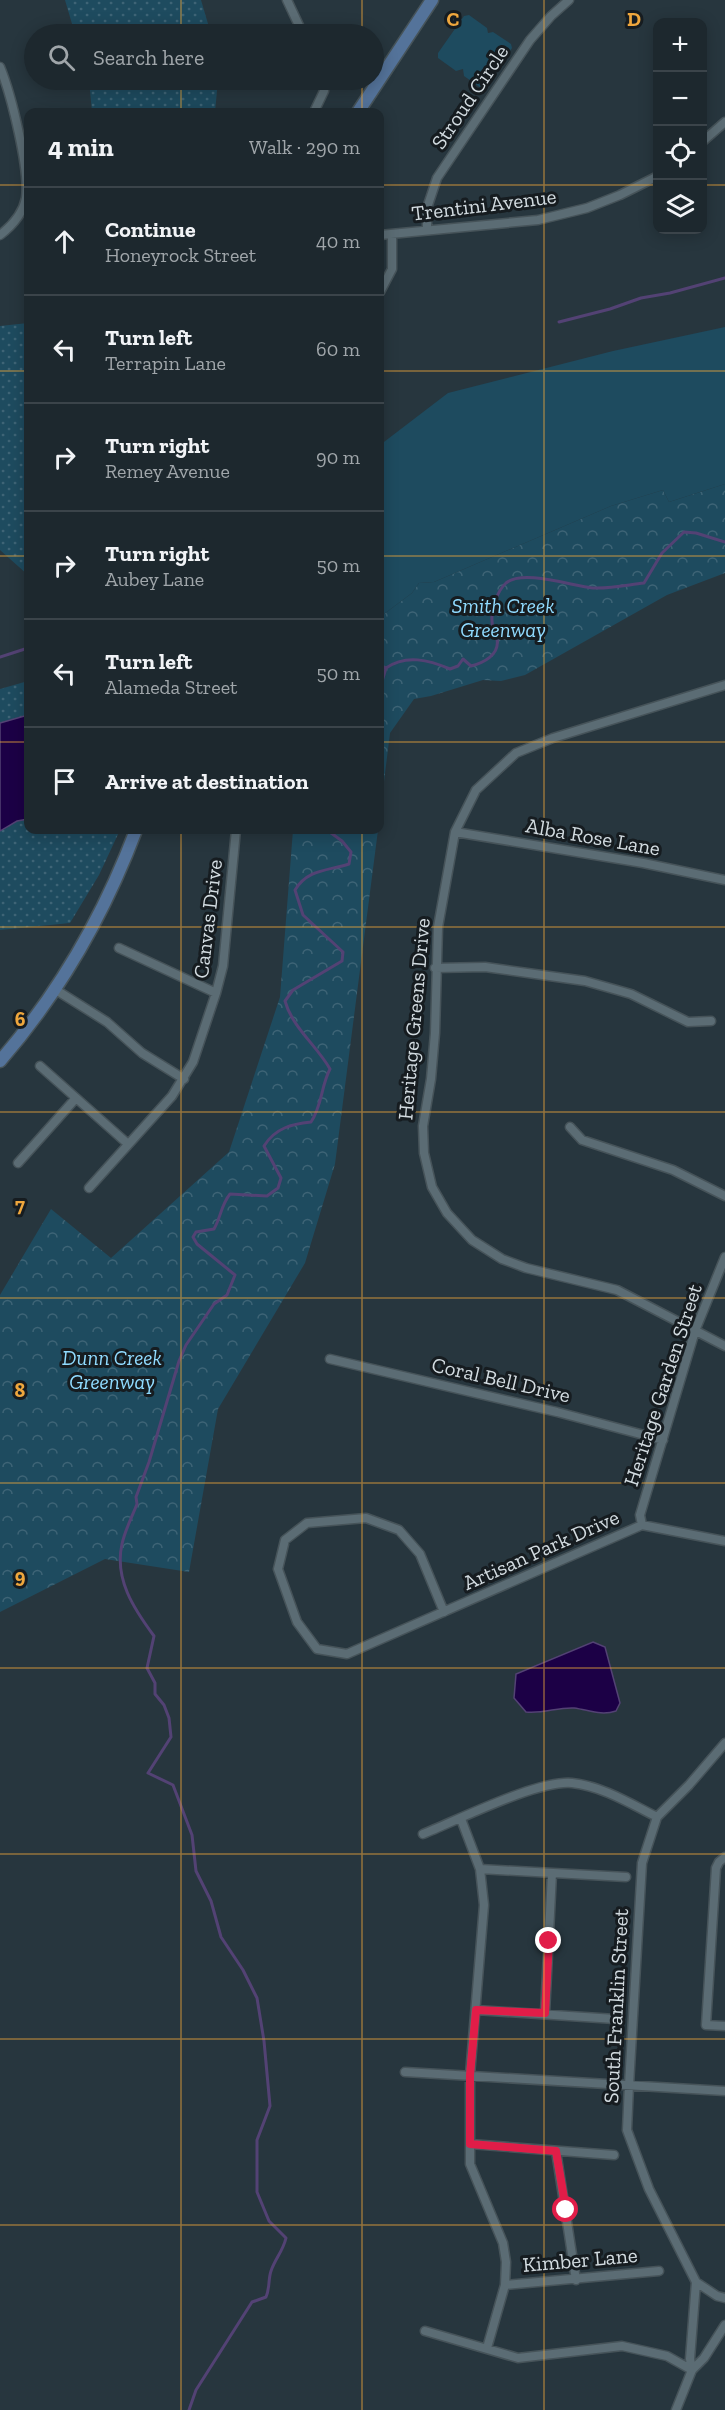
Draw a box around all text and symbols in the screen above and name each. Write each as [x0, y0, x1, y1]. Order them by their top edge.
text: C [447, 7, 460, 31]
text: D [627, 7, 641, 31]
map controls [653, 18, 707, 234]
button: + [653, 18, 707, 72]
search box [24, 24, 384, 90]
street label: Stroud Circle [426, 40, 514, 153]
icon: search [45, 41, 78, 74]
text: Search here [93, 44, 204, 71]
button: − [653, 72, 707, 126]
button: locate [653, 126, 707, 180]
text: 4 min [48, 131, 114, 163]
text: Walk · 290 m [249, 135, 360, 159]
button: layers [653, 180, 707, 234]
street label: Trentini Avenue [410, 183, 558, 226]
text: Continue [105, 216, 196, 243]
icon: ahead [48, 225, 81, 258]
text: 40 m [316, 229, 360, 253]
text: Honeyrock Street [105, 243, 256, 267]
text: Turn left [105, 324, 192, 351]
icon: left [48, 333, 81, 366]
text: 60 m [316, 337, 360, 361]
text: Terrapin Lane [105, 351, 226, 375]
text: Turn right [105, 432, 209, 459]
icon: right [48, 441, 81, 474]
text: 90 m [316, 445, 360, 469]
text: Remey Avenue [105, 459, 230, 483]
text: Turn right [105, 540, 209, 567]
icon: right [48, 549, 81, 582]
text: 50 m [316, 553, 360, 577]
text: Aubey Lane [105, 567, 204, 591]
park label: Smith Creek Greenway [451, 593, 555, 642]
text: Turn left [105, 648, 192, 675]
icon: left [48, 657, 81, 690]
text: 50 m [316, 661, 360, 685]
text: Alameda Street [105, 675, 237, 699]
icon: arrive [48, 765, 81, 798]
text: Arrive at destination [105, 768, 308, 795]
street label: Alba Rose Lane [524, 812, 662, 861]
street label: Canvas Drive [188, 858, 227, 980]
street label: Heritage Greens Drive [392, 917, 435, 1121]
text: 6 [15, 1007, 26, 1031]
text: 7 [15, 1193, 25, 1217]
street label: Heritage Garden Street [618, 1280, 707, 1489]
park label: Dunn Creek Greenway [62, 1345, 162, 1394]
street label: Coral Bell Drive [429, 1351, 573, 1408]
text: 8 [15, 1378, 26, 1402]
street label: Artisan Park Drive [459, 1504, 623, 1595]
text: 9 [15, 1564, 26, 1588]
street label: South Franklin Street [598, 1908, 633, 2104]
route end [535, 1927, 561, 1953]
route start [552, 2196, 578, 2222]
street label: Kimber Lane [521, 2242, 639, 2277]

